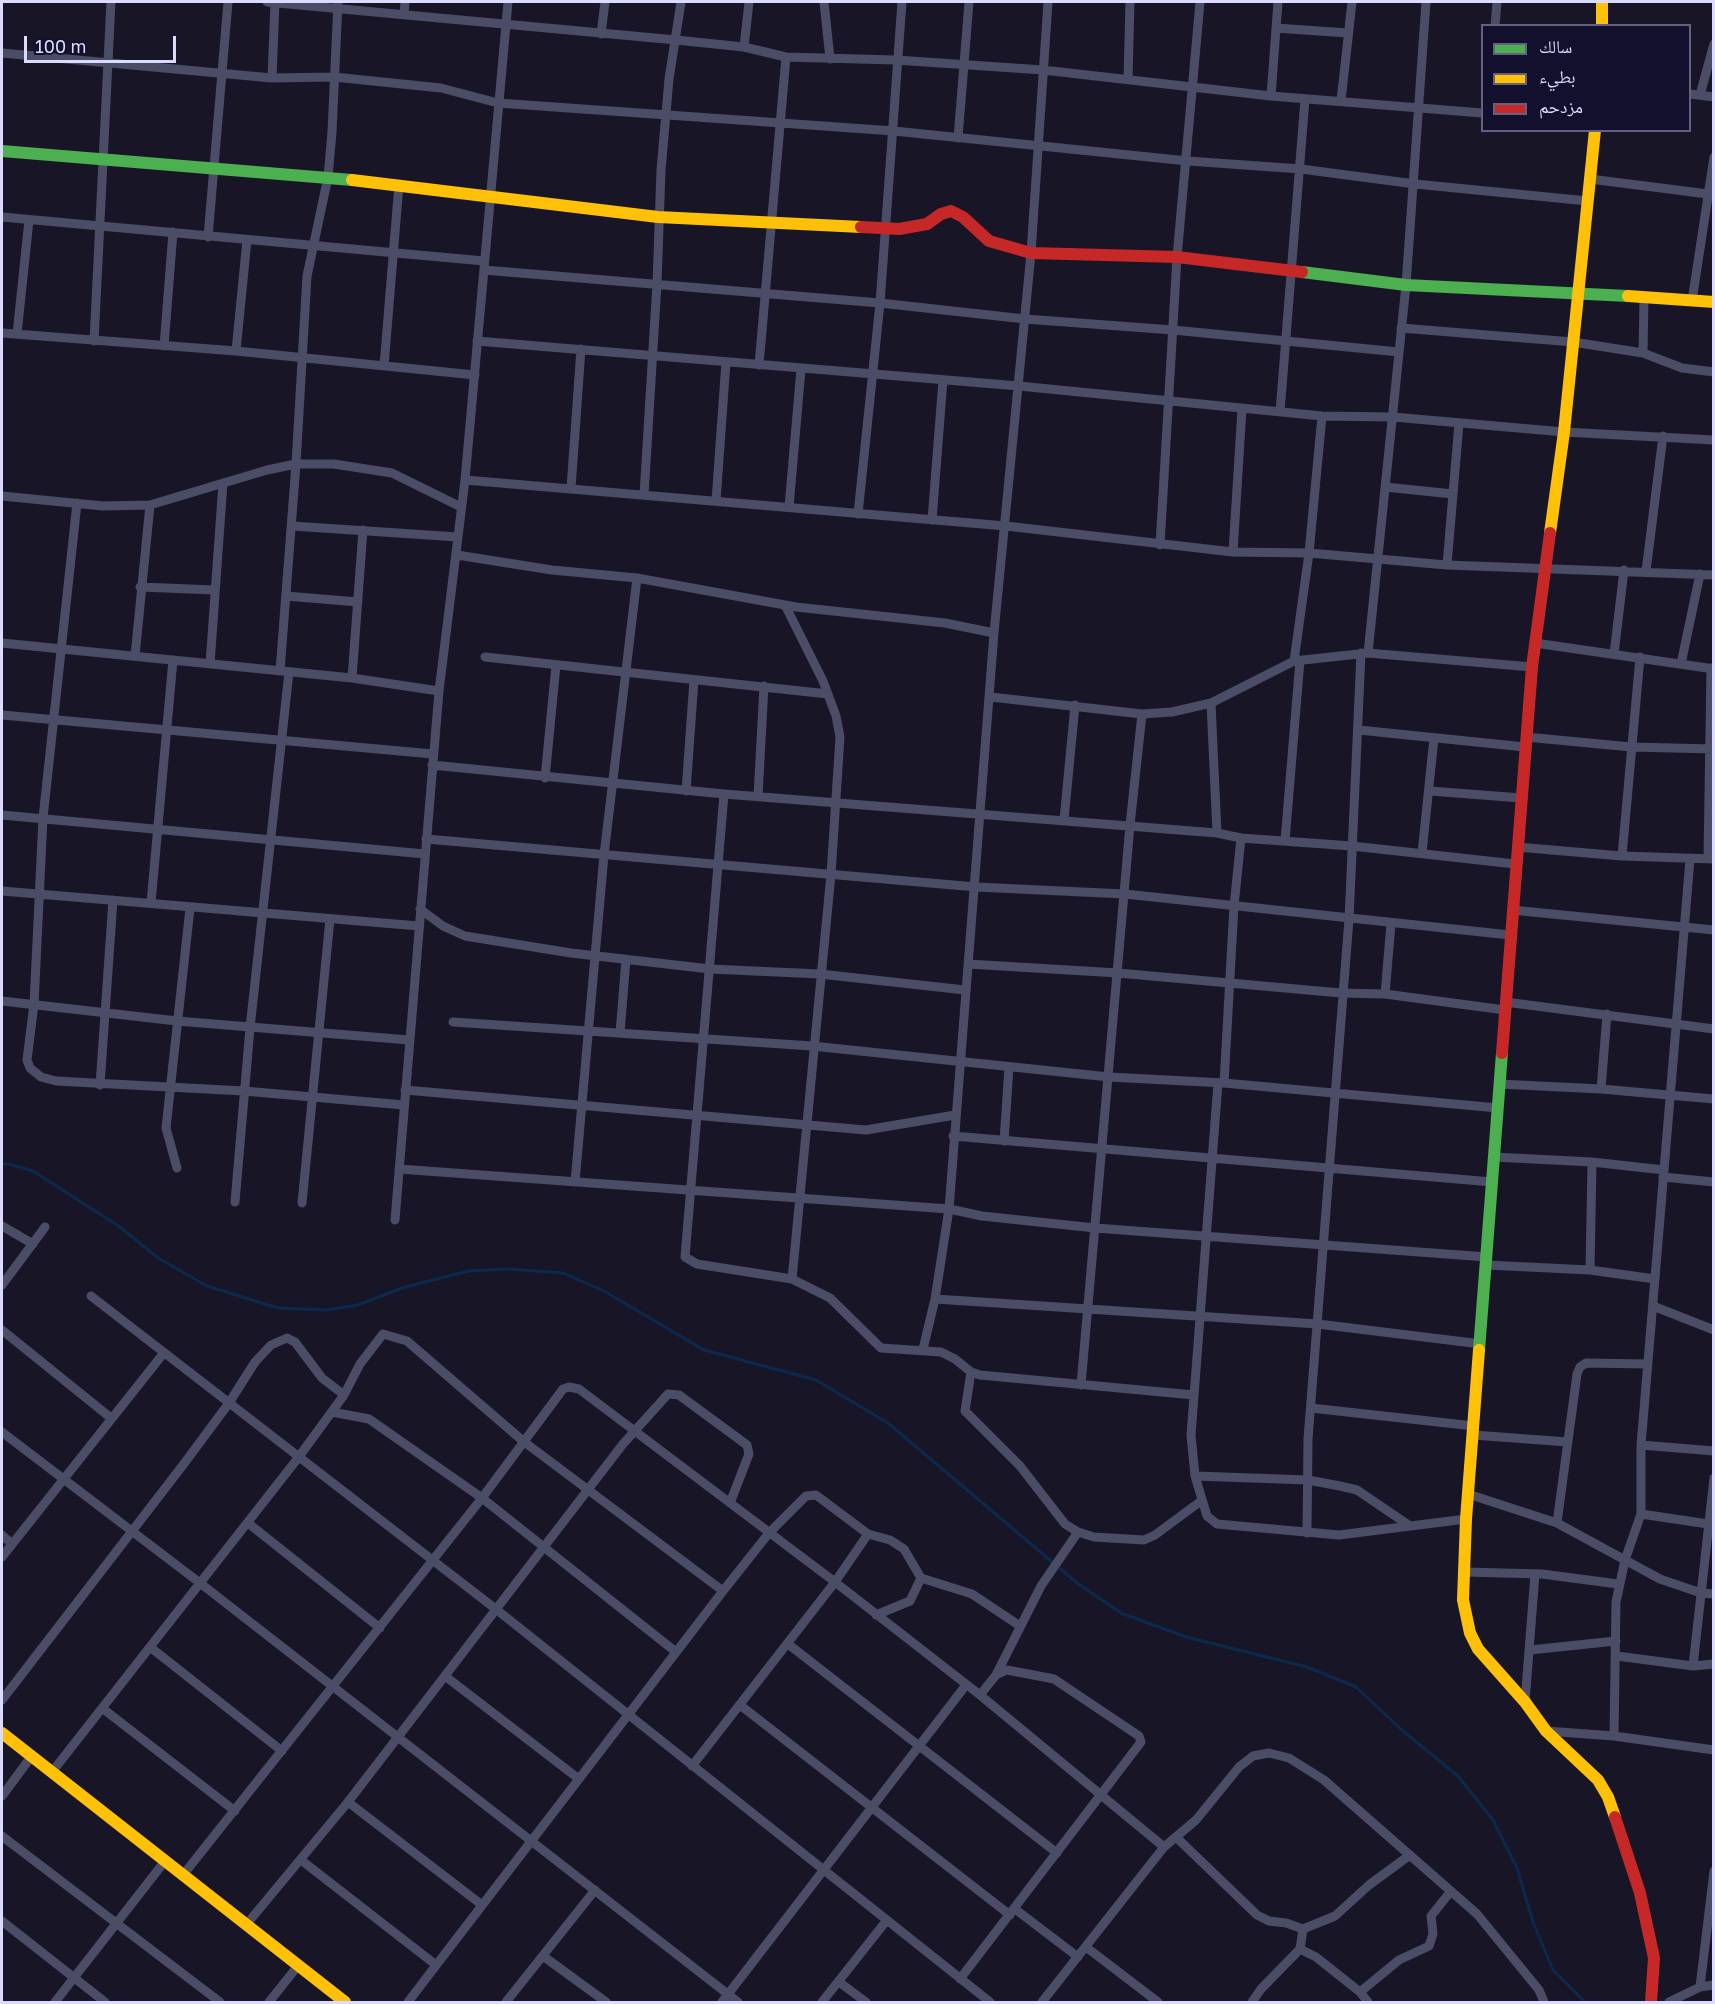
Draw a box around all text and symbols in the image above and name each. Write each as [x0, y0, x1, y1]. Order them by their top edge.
scale bar [27, 24, 178, 62]
legend [1481, 24, 1691, 132]
text: 100 m [35, 35, 86, 57]
text: سالك [1539, 35, 1572, 57]
text: بطيء [1539, 65, 1576, 87]
text: مزدحم [1539, 95, 1583, 117]

